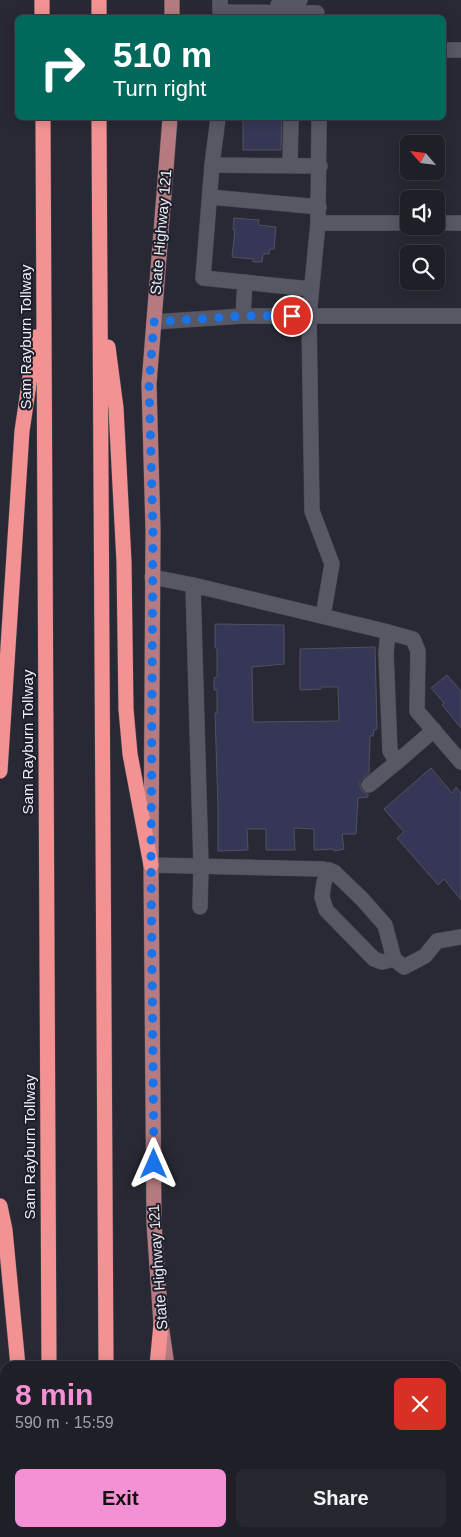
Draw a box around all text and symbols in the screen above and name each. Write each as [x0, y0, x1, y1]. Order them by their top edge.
icon: right [30, 35, 95, 100]
text: 510 m [113, 35, 212, 74]
text: Turn right [113, 76, 206, 101]
north arrow [400, 135, 445, 180]
map controls [400, 135, 445, 290]
street label: State Highway 121 [147, 168, 174, 295]
button: sound [400, 190, 445, 235]
button: search [400, 245, 445, 290]
street label: Sam Rayburn Tollway [17, 264, 34, 409]
pin [271, 295, 313, 337]
icon: arrive [278, 302, 306, 330]
street label: Sam Rayburn Tollway [19, 669, 36, 814]
street label: Sam Rayburn Tollway [21, 1074, 38, 1219]
position arrow [127, 1137, 179, 1189]
street label: State Highway 121 [145, 1204, 170, 1330]
text: 8 min [15, 1378, 93, 1411]
button: close [394, 1378, 446, 1430]
text: 590 m · 15:59 [15, 1414, 114, 1431]
button: Exit [15, 1469, 226, 1527]
button: Share [236, 1469, 446, 1527]

